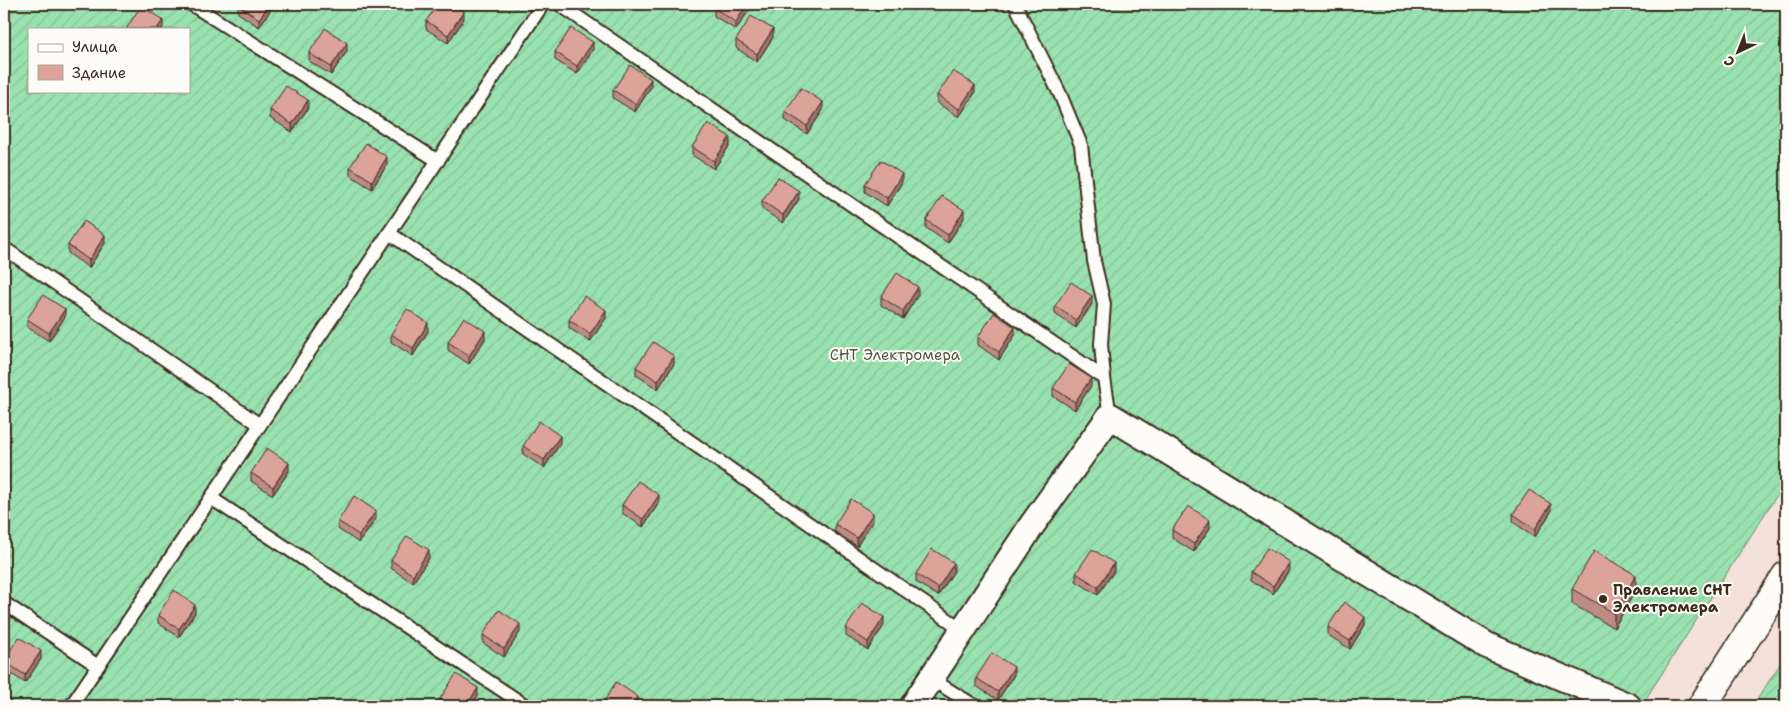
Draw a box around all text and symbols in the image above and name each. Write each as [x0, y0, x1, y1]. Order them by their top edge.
legend [28, 28, 190, 92]
north arrow [1712, 28, 1762, 78]
text: Улица [72, 37, 118, 57]
text: С [1720, 52, 1738, 71]
text: Здание [72, 63, 126, 83]
park label: СНТ Электромера [830, 345, 961, 365]
place label: Правление СНТ Электромера [1613, 580, 1732, 617]
marker: Правление СНТ Электромера [1597, 593, 1609, 605]

